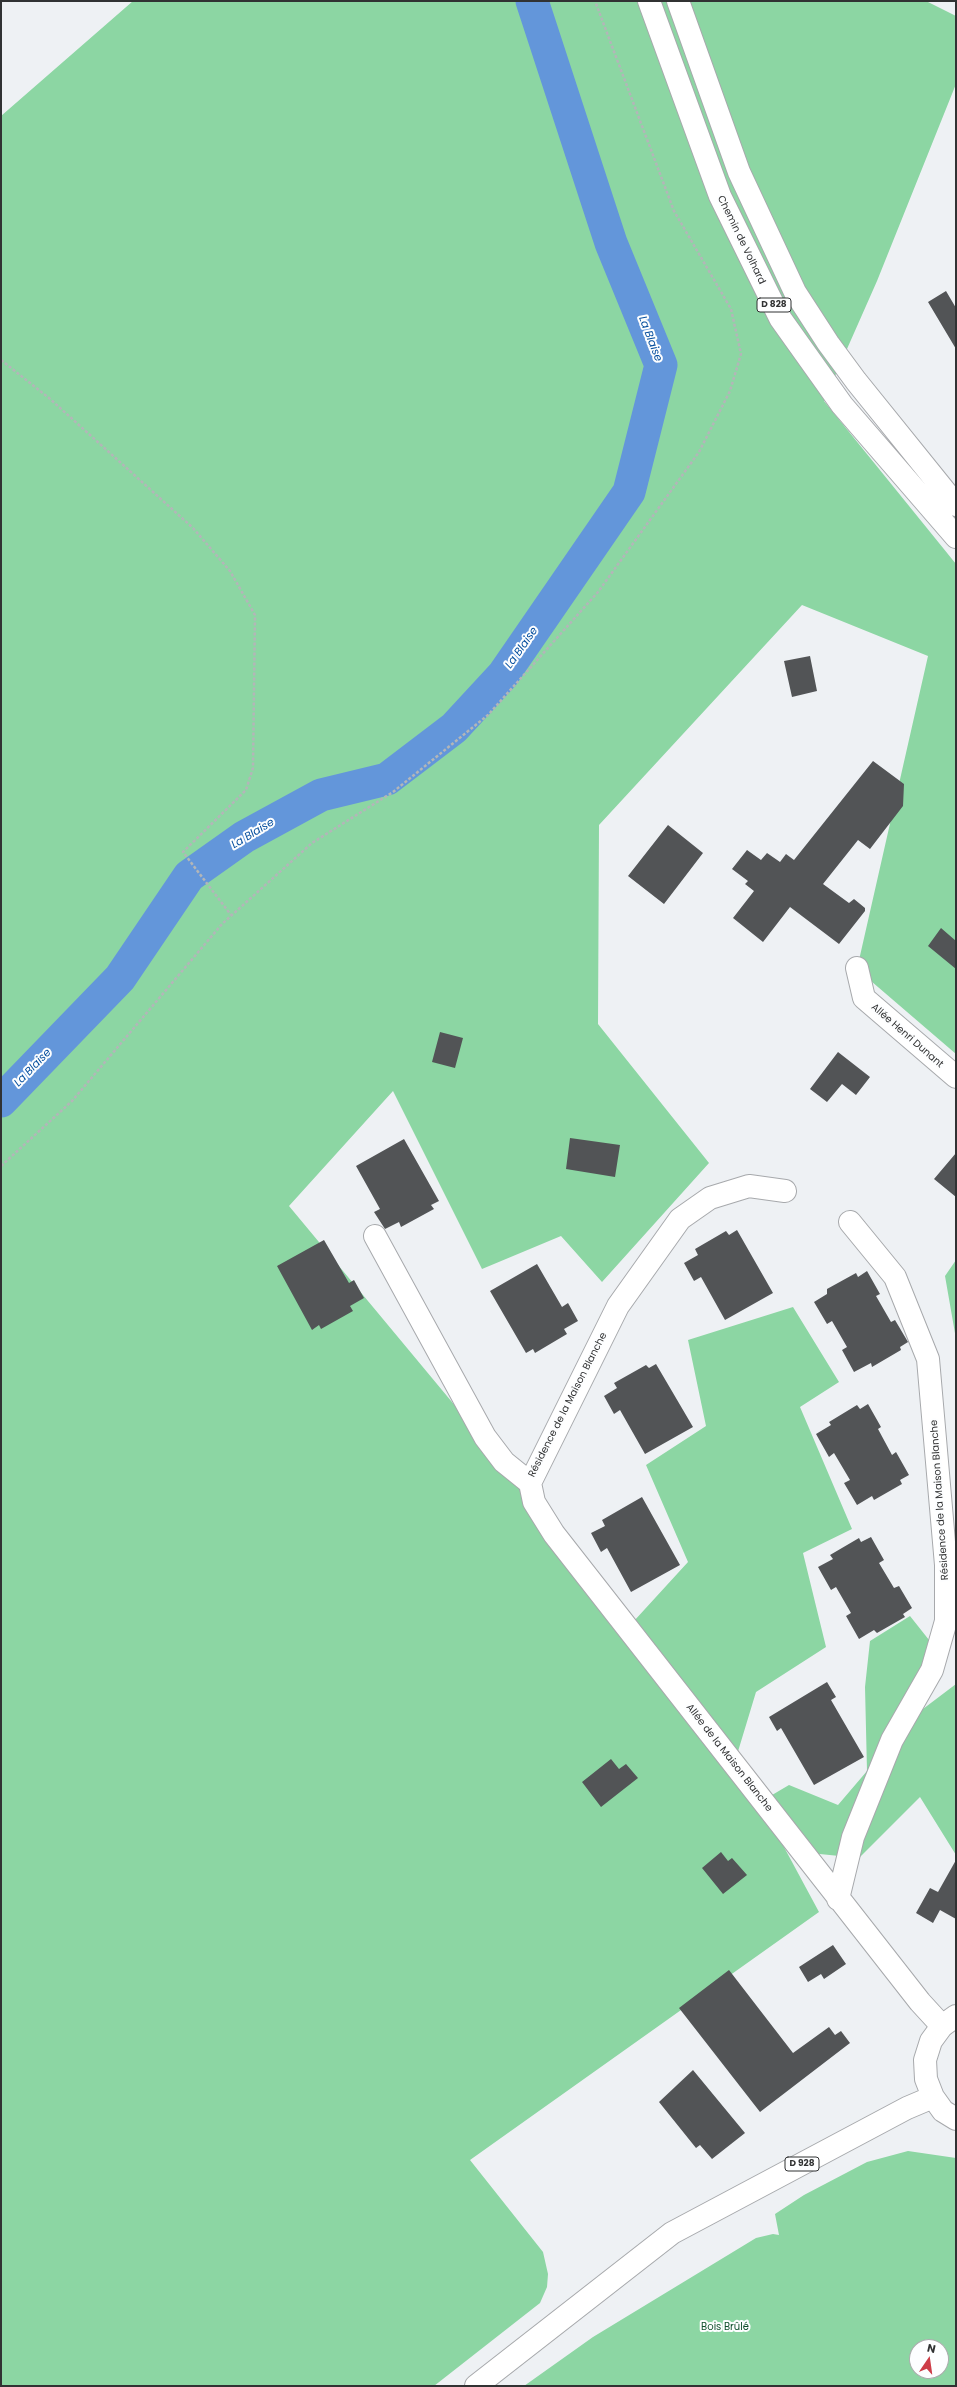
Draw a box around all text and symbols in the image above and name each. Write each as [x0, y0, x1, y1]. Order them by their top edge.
street label: Chemin de Volhard [714, 194, 768, 286]
road number: D 828 [757, 298, 791, 312]
water label: La Blaise [635, 314, 665, 364]
water label: La Blaise [503, 625, 541, 671]
water label: La Blaise [229, 816, 277, 852]
street label: Allée Henri Dunant [868, 1001, 946, 1071]
water label: La Blaise [12, 1046, 54, 1090]
street label: Résidence de la Maison Blanche [526, 1331, 610, 1479]
street label: Résidence de la Maison Blanche [928, 1419, 952, 1581]
street label: Allée de la Maison Blanche [683, 1702, 775, 1814]
road number: D 928 [785, 2157, 819, 2171]
park label: Bois Brûlé [701, 2321, 749, 2333]
north arrow [909, 2339, 949, 2379]
text: N [926, 2340, 937, 2357]

